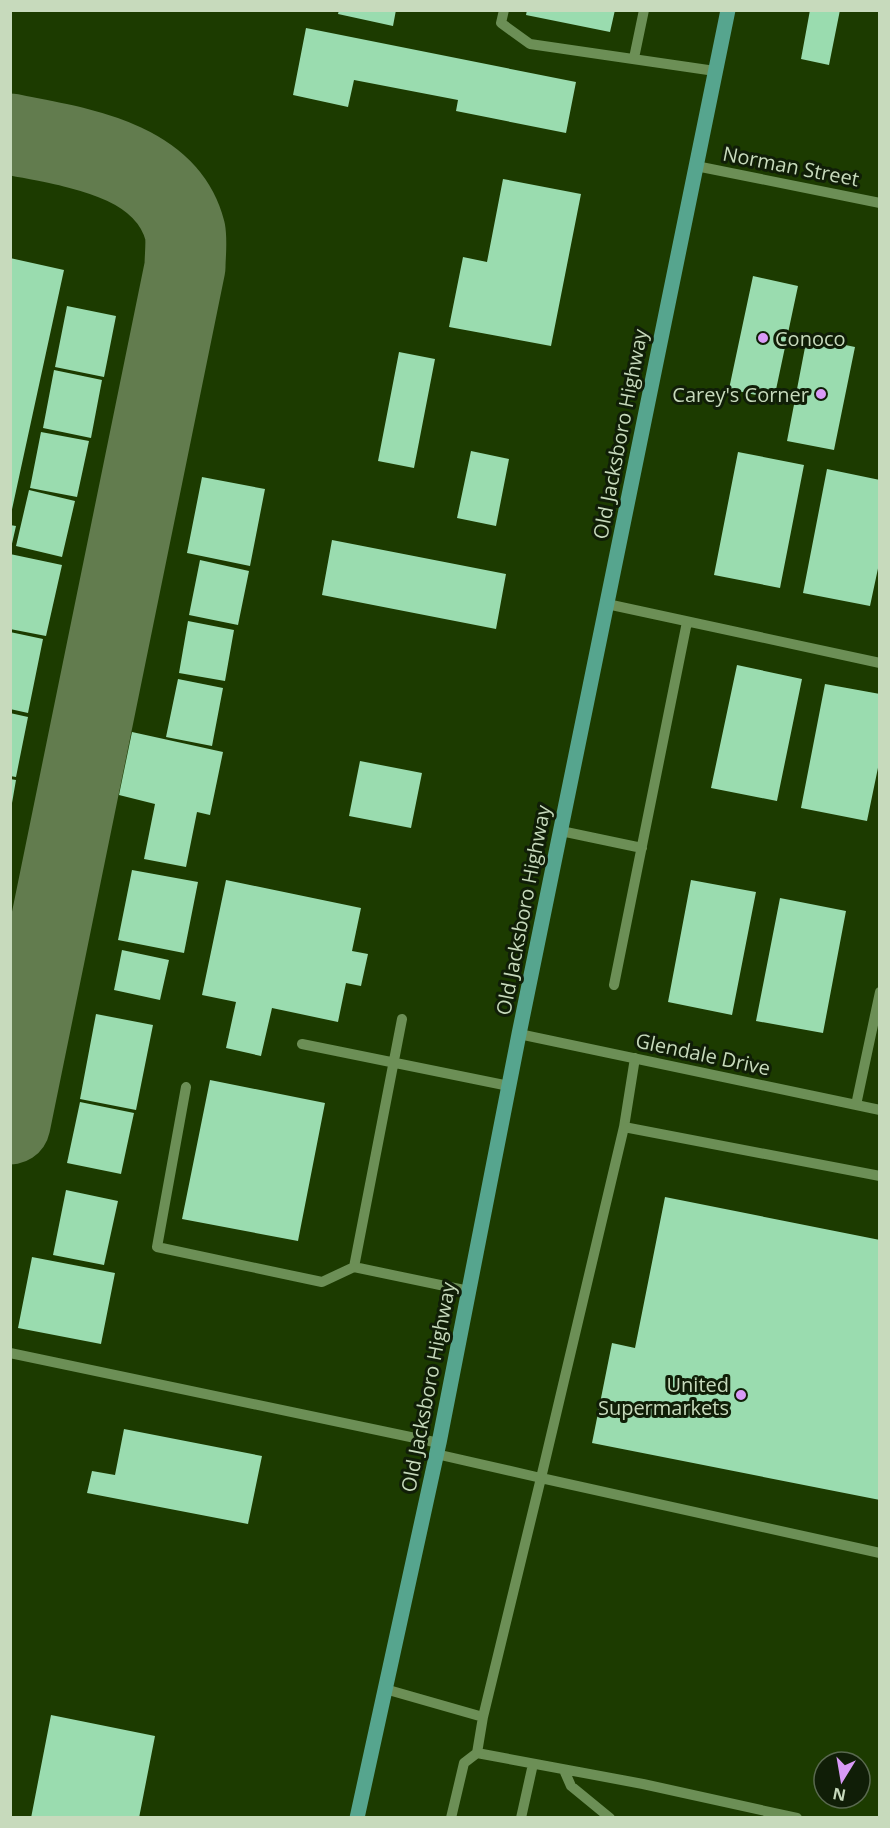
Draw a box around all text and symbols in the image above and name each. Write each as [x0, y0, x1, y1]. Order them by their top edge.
street label: Norman Street [721, 140, 861, 192]
place label: Conoco [775, 325, 846, 352]
street label: Old Jacksboro Highway [586, 326, 654, 541]
marker: Conoco [756, 331, 770, 345]
place label: Carey's Corner [672, 381, 809, 408]
marker: Carey's Corner [814, 387, 828, 401]
street label: Old Jacksboro Highway [489, 802, 557, 1017]
street label: Glendale Drive [633, 1027, 773, 1081]
street label: Old Jacksboro Highway [394, 1279, 462, 1494]
place label: United Supermarkets [598, 1371, 729, 1421]
marker: United Supermarkets [734, 1388, 748, 1402]
north arrow [812, 1750, 872, 1810]
text: N [831, 1783, 848, 1807]

